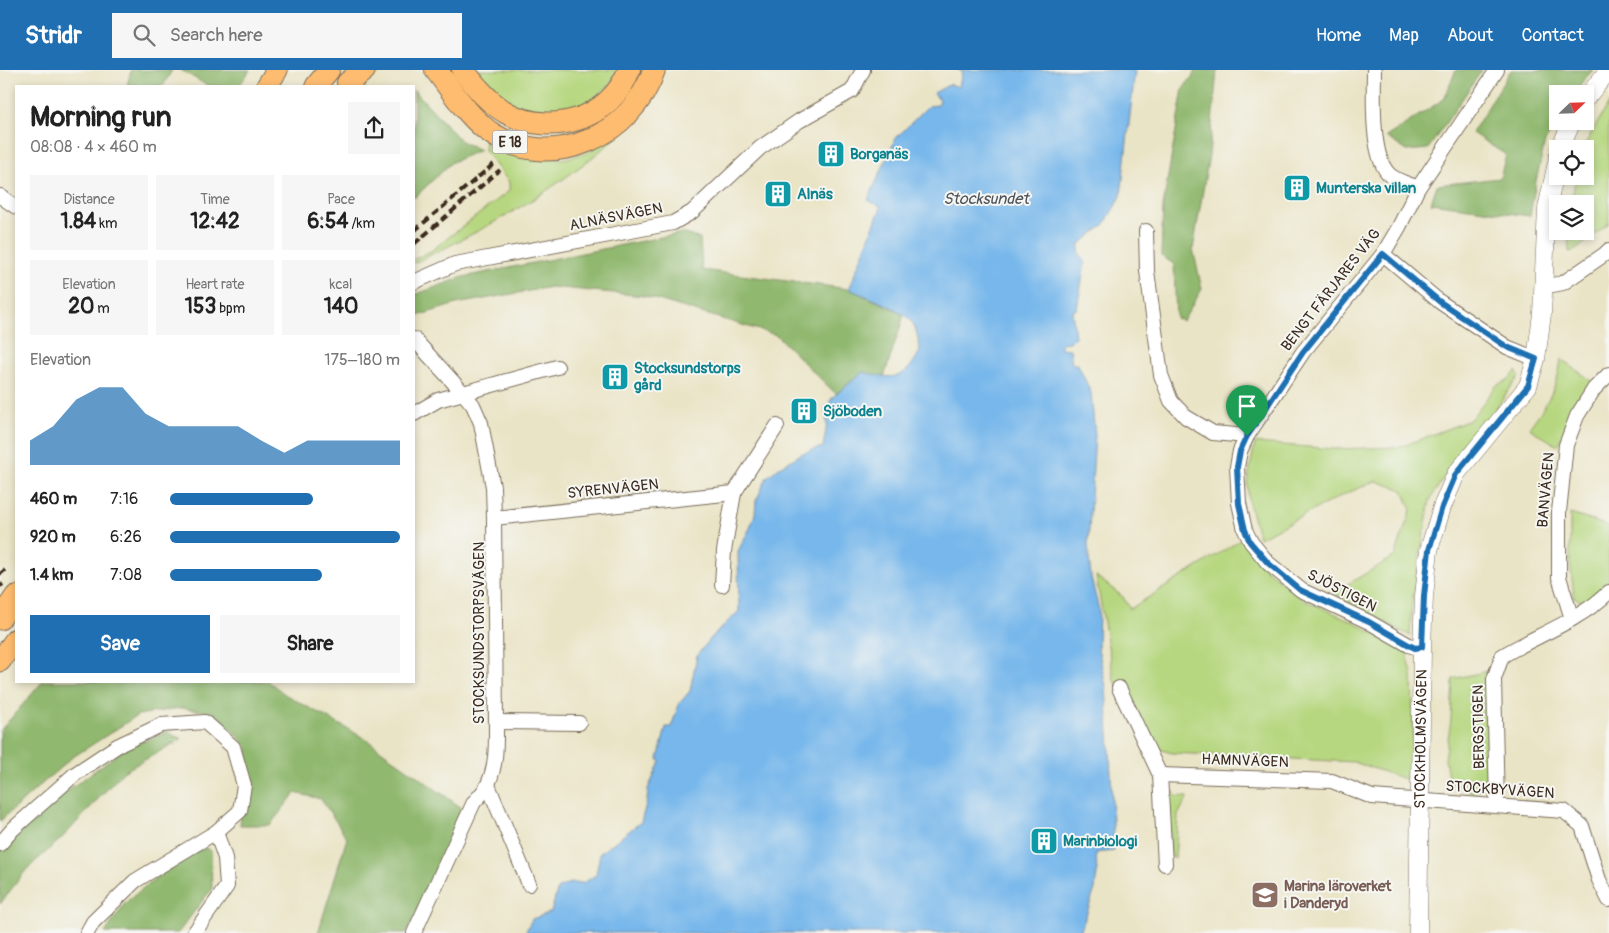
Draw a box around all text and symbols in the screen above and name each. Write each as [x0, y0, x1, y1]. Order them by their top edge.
search box [112, 13, 462, 58]
text: Stridr [25, 21, 82, 50]
icon: search [130, 21, 158, 49]
text: Search here [170, 23, 263, 47]
text: Home [1316, 24, 1361, 47]
text: Map [1389, 24, 1419, 47]
text: About [1447, 24, 1493, 47]
text: Contact [1521, 24, 1584, 47]
north arrow [1549, 85, 1594, 130]
map controls [1549, 85, 1594, 240]
text: Morning run [30, 100, 172, 135]
button: share [348, 102, 400, 154]
road number: E 18 [492, 131, 528, 154]
text: 08:08 · 4 × 460 m [30, 137, 157, 157]
building icon: Borganäs [816, 139, 846, 169]
button: locate [1549, 140, 1594, 185]
place label: Borganäs [850, 145, 909, 164]
building icon: Munterska villan [1282, 173, 1312, 203]
building icon: Alnäs [763, 179, 793, 209]
place label: Munterska villan [1316, 179, 1417, 198]
place label: Alnäs [797, 185, 833, 204]
water label: Stocksundet [943, 189, 1030, 209]
text: Distance [63, 191, 115, 208]
text: Time [200, 191, 230, 208]
text: Pace [327, 191, 355, 208]
button: layers [1549, 195, 1594, 240]
street label: ALNÄSVÄGEN [568, 199, 664, 235]
text: 1.84 [61, 208, 96, 235]
text: 12:42 [190, 208, 240, 235]
text: 6:54 [307, 208, 349, 235]
text: km [96, 215, 117, 232]
text: /km [349, 215, 375, 232]
street label: BENGT FÄRJARES VÄG [1277, 225, 1385, 355]
text: Elevation [62, 276, 116, 293]
text: Heart rate [185, 276, 245, 293]
text: kcal [330, 276, 352, 293]
text: 20 [68, 293, 94, 320]
text: 153 [185, 293, 216, 320]
text: 140 [324, 293, 358, 320]
text: m [94, 300, 110, 317]
text: bpm [216, 300, 245, 317]
text: Elevation [30, 350, 91, 370]
text: 175–180 m [324, 350, 400, 370]
place label: Stocksundstorps gård [634, 359, 741, 395]
building icon: Stocksundstorps gård [600, 362, 630, 392]
pin [1226, 385, 1268, 436]
icon: arrive [1233, 392, 1261, 420]
building icon: Sjöboden [789, 396, 819, 426]
place label: Sjöboden [823, 402, 882, 421]
street label: BANVÄGEN [1533, 451, 1559, 529]
street label: SYRENVÄGEN [566, 475, 660, 503]
text: 460 m [30, 489, 77, 509]
text: 7:16 [110, 489, 138, 509]
text: 920 m [30, 527, 76, 547]
text: 6:26 [110, 527, 142, 547]
street label: STOCKSUNDSTORPSVÄGEN [470, 542, 489, 724]
text: 1.4 km [30, 565, 73, 585]
text: 7:08 [110, 565, 142, 585]
street label: SJÖSTIGEN [1304, 565, 1380, 617]
button: Save [30, 615, 210, 673]
button: Share [220, 615, 400, 673]
street label: STOCKHOLMSVÄGEN [1410, 669, 1431, 809]
street label: BERGSTIGEN [1469, 685, 1489, 769]
street label: HAMNVÄGEN [1201, 750, 1289, 772]
street label: STOCKBYVÄGEN [1445, 777, 1555, 803]
building icon: Marinbiologi [1029, 826, 1059, 856]
place label: Marinbiologi [1063, 832, 1137, 851]
place label: Marina läroverket i Danderyd [1284, 877, 1392, 913]
school or university icon: Marina läroverket i Danderyd [1250, 880, 1280, 910]

